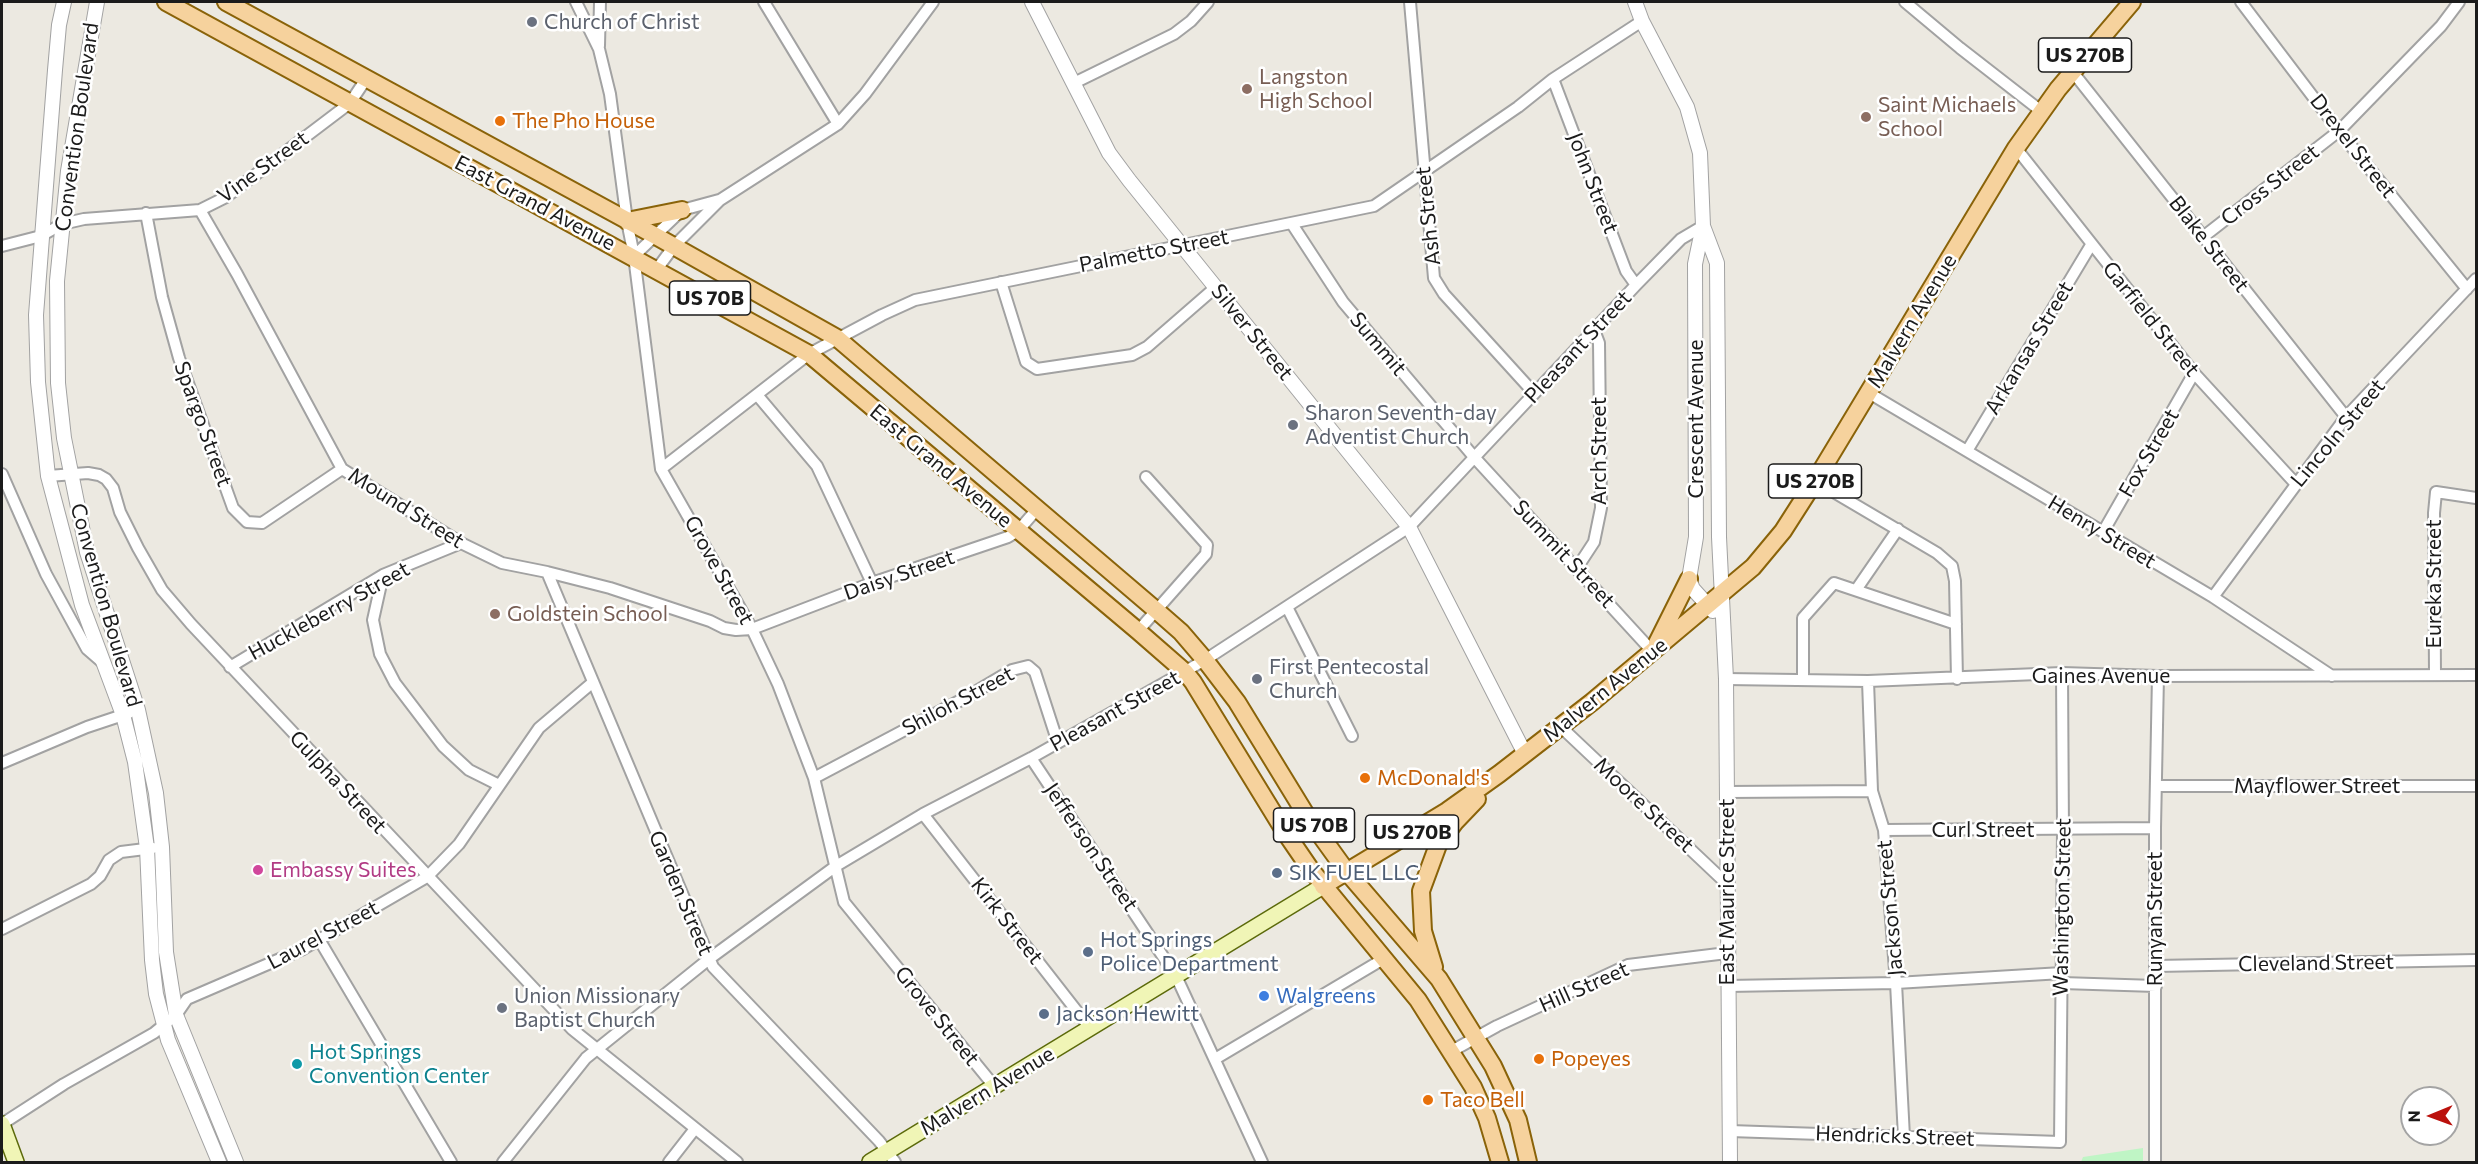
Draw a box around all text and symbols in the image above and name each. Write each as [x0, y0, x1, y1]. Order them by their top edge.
place label: Church of Christ [544, 9, 700, 35]
marker: Church of Christ [525, 15, 539, 29]
street label: Convention Boulevard [50, 21, 104, 233]
road number: US 270B [2038, 38, 2132, 72]
place label: Langston High School [1259, 64, 1373, 114]
marker: Langston High School [1240, 82, 1254, 96]
street label: Drexel Street [2305, 89, 2401, 203]
place label: Saint Michaels School [1878, 92, 2016, 142]
place label: The Pho House [512, 108, 655, 134]
marker: Saint Michaels School [1859, 110, 1873, 124]
marker: The Pho House [493, 114, 507, 128]
street label: Vine Street [213, 126, 313, 208]
street label: John Street [1562, 129, 1624, 237]
street label: Cross Street [2216, 139, 2324, 231]
street label: East Grand Avenue [450, 150, 620, 256]
street label: Ash Street [1410, 165, 1446, 267]
street label: Blake Street [2164, 191, 2254, 297]
street label: Palmetto Street [1077, 224, 1231, 278]
street label: Malvern Avenue [1862, 249, 1962, 393]
street label: Garfield Street [2097, 257, 2205, 381]
street label: Arkansas Street [1979, 277, 2079, 419]
street label: Silver Street [1206, 279, 1298, 385]
road number: US 70B [670, 281, 750, 315]
street label: Pleasant Street [1519, 285, 1637, 409]
street label: Summit [1344, 307, 1412, 381]
street label: Crescent Avenue [1683, 339, 1709, 499]
street label: Spargo Street [169, 358, 237, 490]
street label: Lincoln Street [2286, 374, 2390, 492]
street label: Arch Street [1586, 397, 1612, 505]
street label: East Grand Avenue [865, 399, 1017, 533]
place label: Sharon Seventh-day Adventist Church [1305, 400, 1497, 450]
street label: Fox Street [2114, 404, 2184, 502]
marker: Sharon Seventh-day Adventist Church [1286, 418, 1300, 432]
street label: Mound Street [343, 462, 469, 554]
road number: US 270B [1768, 464, 1862, 498]
street label: Henry Street [2043, 490, 2161, 574]
street label: Summit Street [1508, 495, 1620, 613]
street label: Convention Boulevard [65, 500, 147, 710]
street label: Grove Street [679, 511, 759, 629]
street label: Eureka Street [2421, 519, 2447, 649]
street label: Daisy Street [840, 544, 958, 606]
street label: Huckleberry Street [244, 556, 414, 666]
place label: Goldstein School [507, 601, 668, 627]
marker: Goldstein School [488, 607, 502, 621]
street label: Malvern Avenue [1538, 632, 1672, 748]
place label: First Pentecostal Church [1269, 654, 1429, 704]
street label: Shiloh Street [898, 661, 1018, 741]
street label: Gaines Avenue [2032, 663, 2170, 689]
street label: Pleasant Street [1045, 665, 1185, 757]
marker: First Pentecostal Church [1250, 672, 1264, 686]
street label: Gulpha Street [284, 725, 392, 839]
street label: Moore Street [1589, 752, 1699, 858]
place label: McDonald's [1377, 765, 1490, 791]
marker: McDonald's [1358, 771, 1372, 785]
street label: Mayflower Street [2234, 773, 2400, 799]
street label: Jefferson Street [1039, 778, 1143, 916]
street label: East Maurice Street [1714, 799, 1740, 985]
road number: US 70B [1274, 808, 1354, 842]
road number: US 270B [1366, 815, 1458, 849]
street label: Curl Street [1931, 817, 2035, 843]
street label: Washington Street [2048, 818, 2076, 996]
street label: Garden Street [643, 827, 719, 959]
street label: Jackson Street [1872, 839, 1908, 977]
street label: Runyan Street [2142, 852, 2168, 986]
place label: Embassy Suites [270, 857, 416, 883]
place label: SIK FUEL LLC [1289, 860, 1419, 886]
marker: Embassy Suites [251, 863, 265, 877]
marker: SIK FUEL LLC [1270, 866, 1284, 880]
street label: Kirk Street [965, 873, 1049, 969]
street label: Laurel Street [263, 895, 383, 975]
place label: Hot Springs Police Department [1100, 927, 1279, 977]
marker: Hot Springs Police Department [1081, 945, 1095, 959]
street label: Cleveland Street [2238, 949, 2394, 977]
street label: Hill Street [1535, 956, 1633, 1018]
street label: Grove Street [889, 961, 985, 1071]
place label: Union Missionary Baptist Church [514, 983, 680, 1033]
place label: Walgreens [1276, 983, 1376, 1009]
marker: Walgreens [1257, 989, 1271, 1003]
marker: Union Missionary Baptist Church [495, 1001, 509, 1015]
place label: Jackson Hewitt [1056, 1001, 1199, 1027]
marker: Jackson Hewitt [1037, 1007, 1051, 1021]
place label: Hot Springs Convention Center [309, 1039, 489, 1089]
street label: Malvern Avenue [915, 1041, 1059, 1141]
place label: Popeyes [1551, 1046, 1631, 1072]
marker: Popeyes [1532, 1052, 1546, 1066]
marker: Hot Springs Convention Center [290, 1057, 304, 1071]
north arrow [2400, 1086, 2460, 1146]
place label: Taco Bell [1440, 1087, 1525, 1113]
marker: Taco Bell [1421, 1093, 1435, 1107]
text: N [2404, 1110, 2423, 1122]
street label: Hendricks Street [1815, 1121, 1975, 1151]

